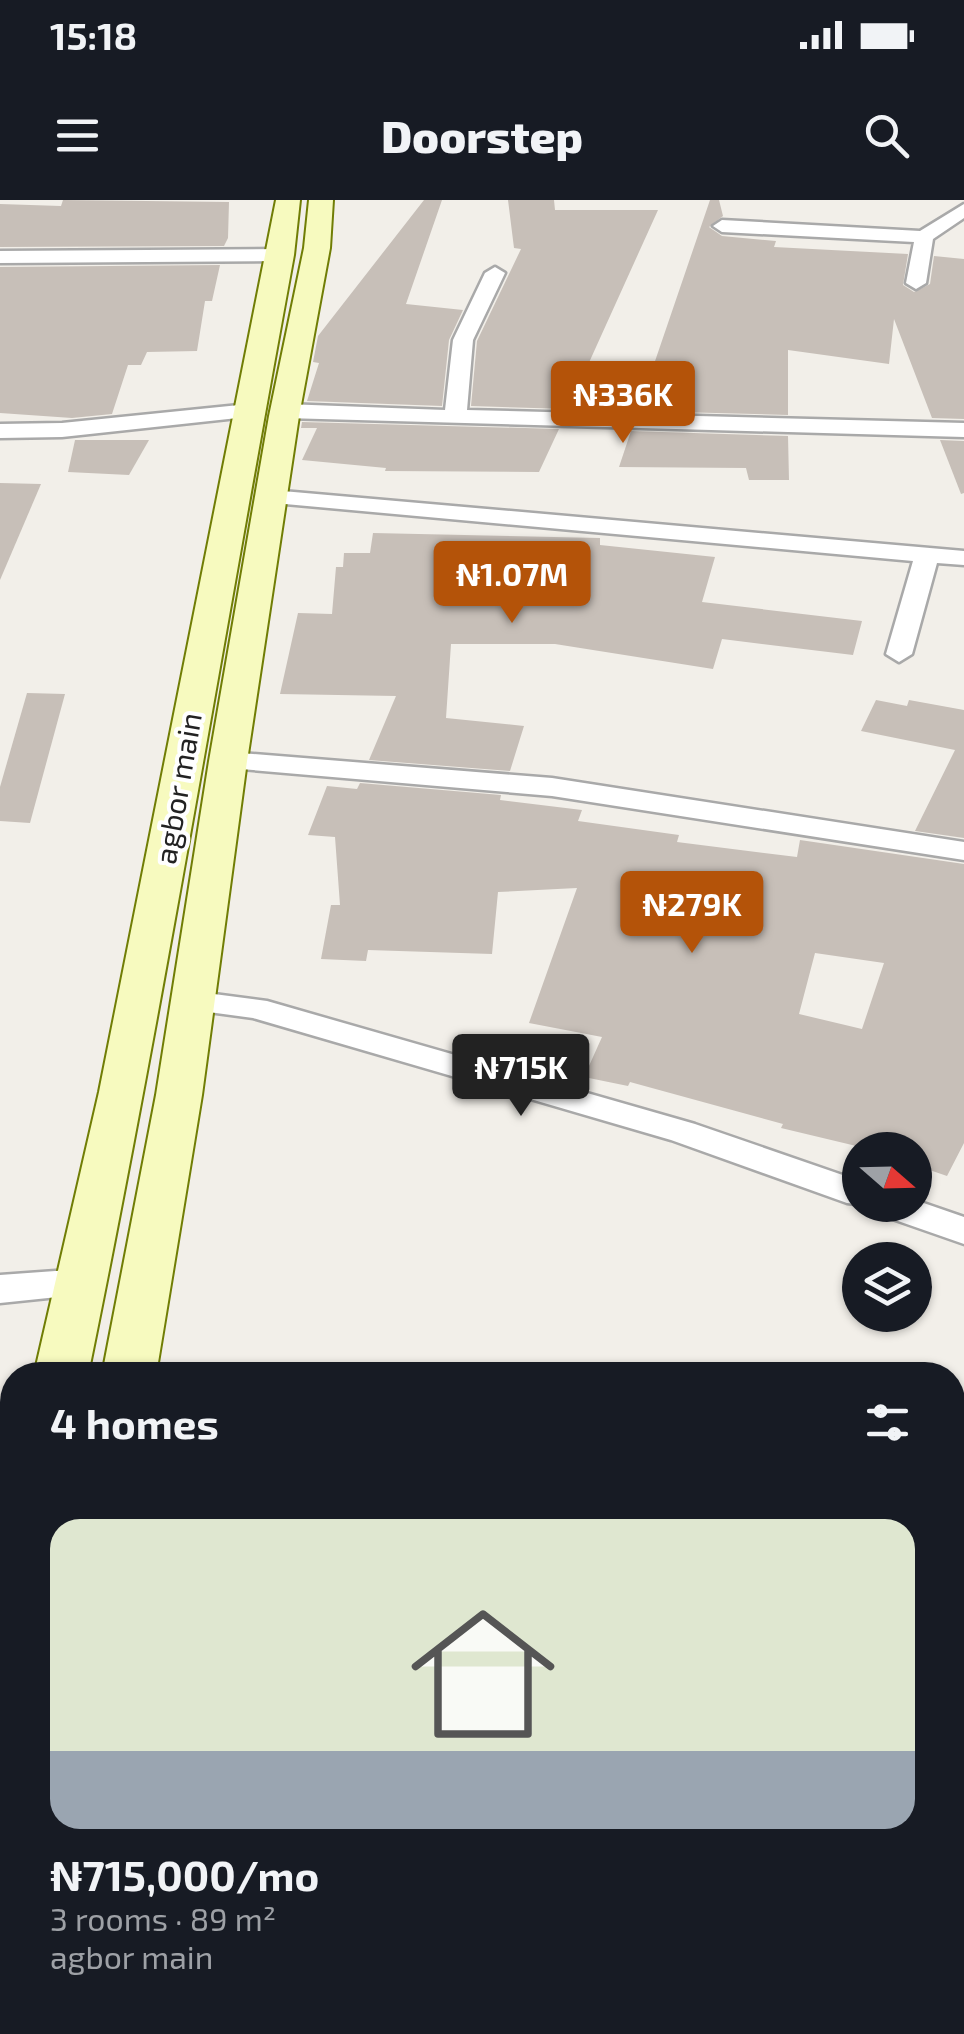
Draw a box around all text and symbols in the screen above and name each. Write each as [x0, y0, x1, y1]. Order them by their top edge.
text: 15:18 [50, 12, 137, 58]
icon: menu [50, 108, 105, 163]
text: Doorstep [381, 108, 583, 162]
icon: search [859, 108, 914, 163]
pin: ₦336K [553, 361, 693, 446]
text: ₦336K [573, 374, 673, 412]
pin: ₦1.07M [431, 541, 593, 626]
text: ₦1.07M [456, 554, 568, 592]
street label: agbor main [146, 710, 208, 866]
pin: ₦279K [622, 871, 762, 956]
text: ₦279K [642, 884, 742, 922]
pin: ₦715K [451, 1034, 591, 1119]
text: ₦715K [474, 1047, 568, 1085]
north arrow [842, 1132, 932, 1222]
map controls [842, 1132, 932, 1332]
button: layers [842, 1242, 932, 1332]
icon: filters [860, 1395, 915, 1450]
text: 4 homes [50, 1397, 219, 1447]
icon: home [393, 1584, 573, 1764]
text: ₦715,000/mo [50, 1849, 319, 1899]
text: 3 rooms · 89 m² [50, 1899, 276, 1937]
text: agbor main [50, 1937, 213, 1975]

